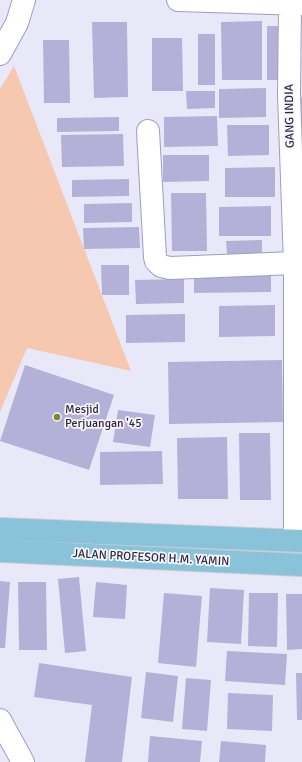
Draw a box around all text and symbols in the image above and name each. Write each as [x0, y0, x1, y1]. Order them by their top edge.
street label: GANG INDIA [282, 84, 298, 148]
place label: Mesjid Perjuangan '45 [65, 403, 142, 431]
marker: Mesjid Perjuangan '45 [52, 412, 62, 422]
street label: JALAN PROFESOR H.M. YAMIN [72, 547, 230, 569]

